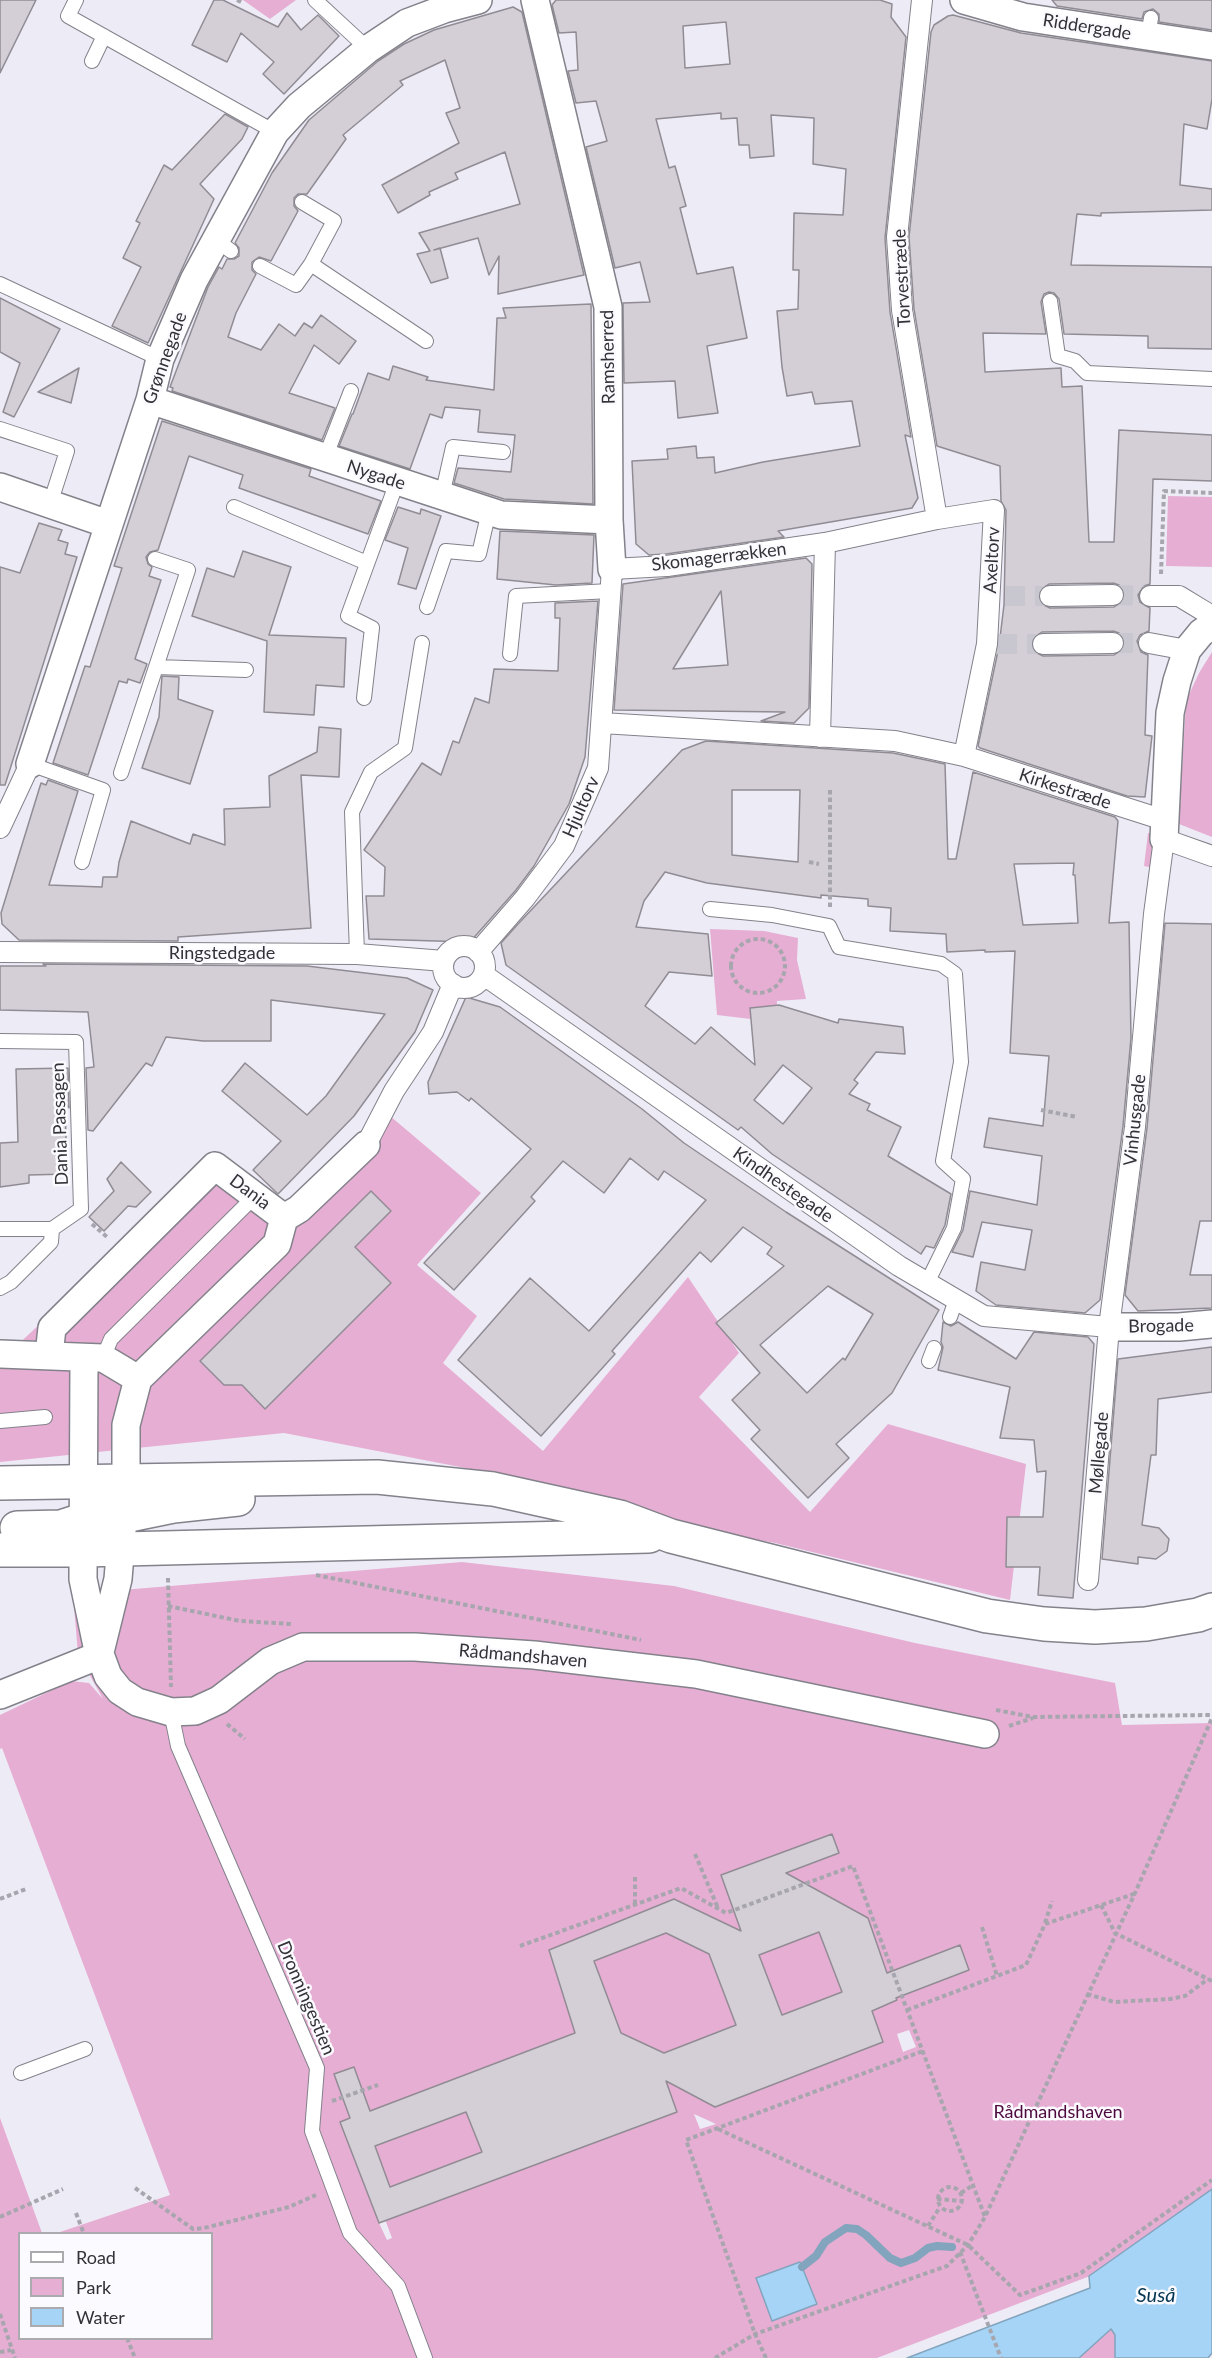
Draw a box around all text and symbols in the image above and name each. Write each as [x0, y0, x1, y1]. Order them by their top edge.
street label: Riddergade [1041, 9, 1133, 45]
street label: Torvestræde [889, 228, 915, 328]
street label: Grønnegade [138, 309, 192, 407]
street label: Ramsherred [596, 310, 620, 404]
street label: Nygade [344, 455, 408, 495]
street label: Axeltorv [979, 526, 1005, 594]
street label: Skomagerrækken [650, 538, 788, 576]
street label: Kirkestræde [1016, 764, 1114, 814]
street label: Hjultorv [558, 773, 604, 841]
street label: Ringstedgade [169, 942, 275, 964]
street label: Dania Passagen [47, 1062, 73, 1186]
street label: Vinhusgade [1119, 1073, 1151, 1167]
street label: Kindhestegade [729, 1142, 837, 1228]
street label: Dania [225, 1170, 275, 1214]
street label: Brogade [1128, 1315, 1194, 1337]
street label: Møllegade [1085, 1411, 1113, 1495]
street label: Rådmandshaven [458, 1640, 588, 1672]
street label: Dronningestien [272, 1938, 340, 2058]
park label: Rådmandshaven [993, 2101, 1123, 2123]
legend [18, 2232, 213, 2340]
text: Road [76, 2246, 116, 2268]
text: Park [76, 2276, 111, 2298]
water label: Suså [1137, 2284, 1175, 2308]
text: Water [76, 2306, 125, 2328]

